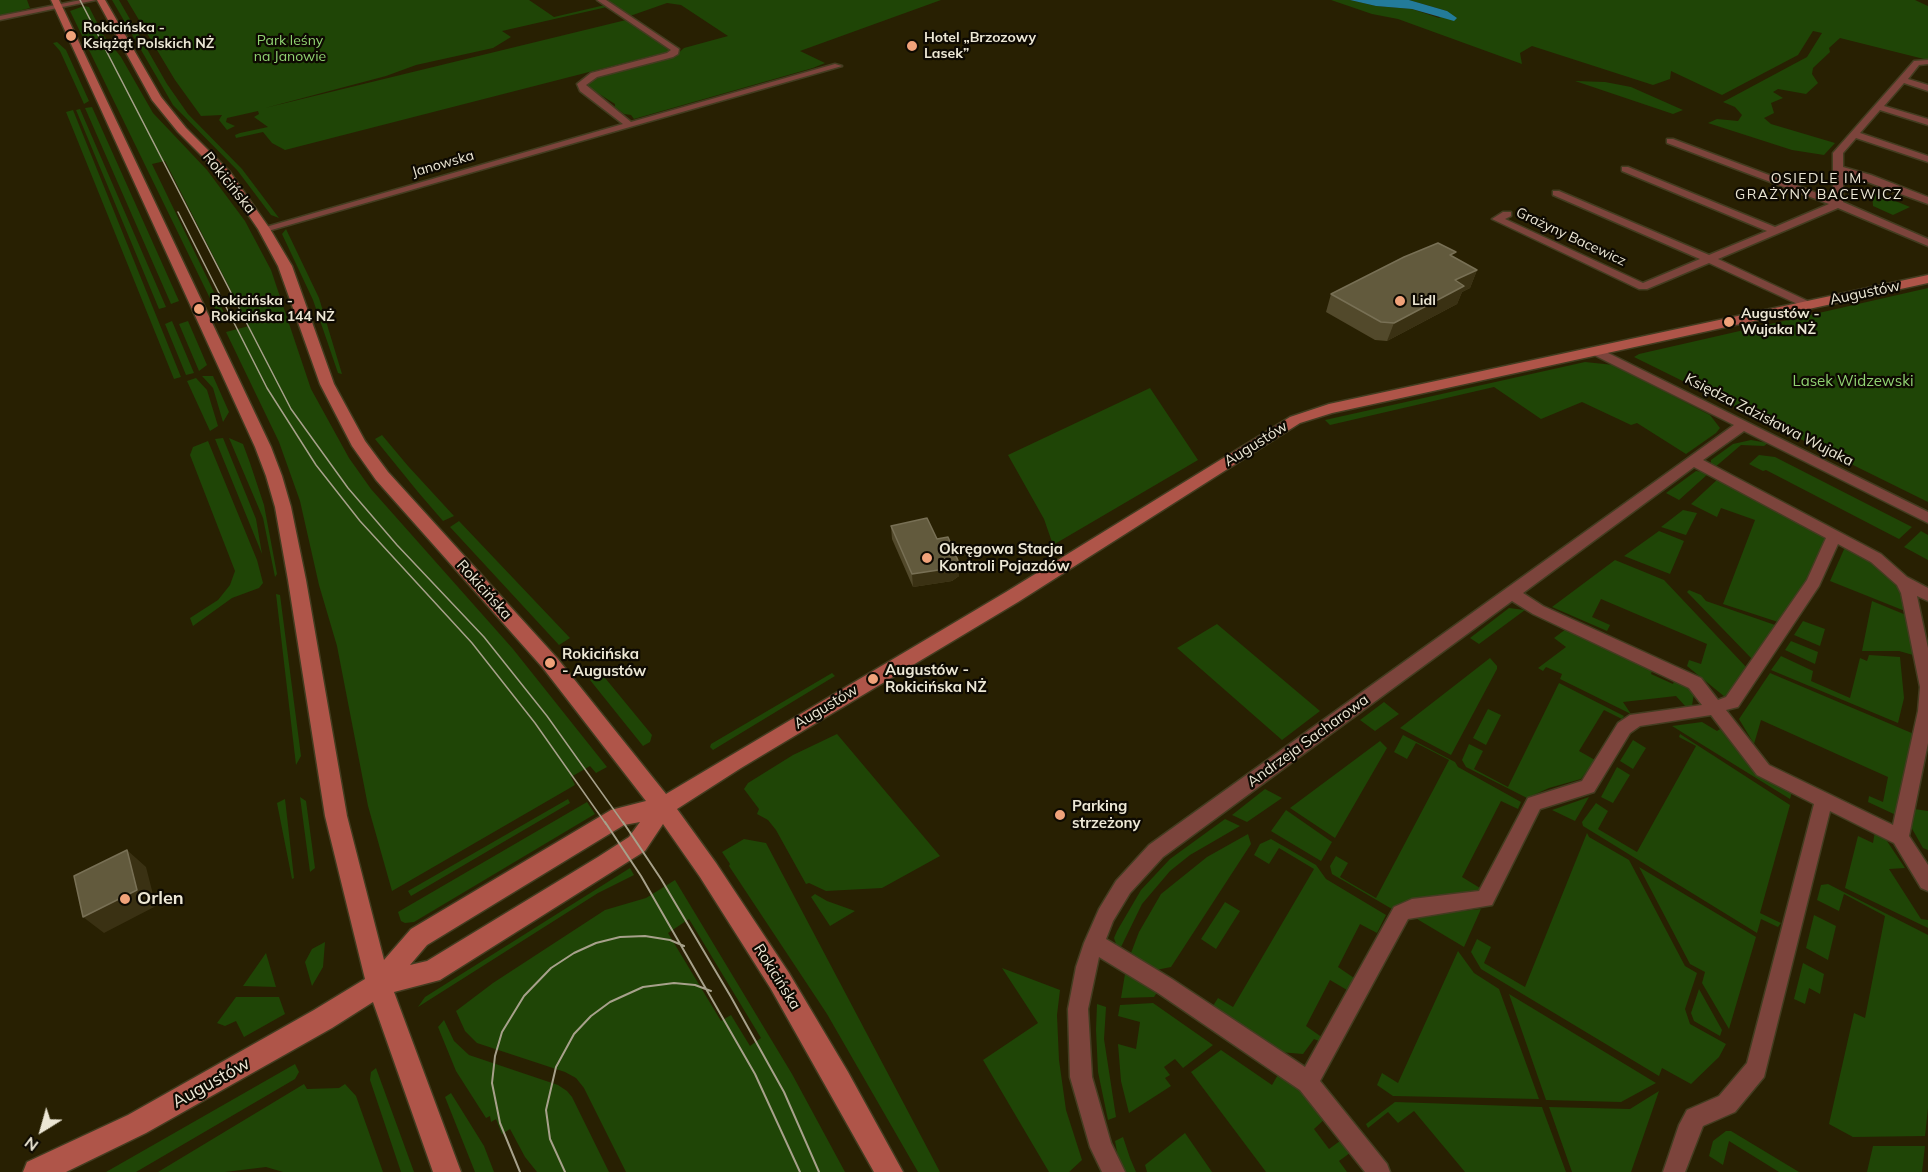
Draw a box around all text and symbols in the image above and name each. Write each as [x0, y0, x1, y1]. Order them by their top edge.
place label: Rokicińska - Książąt Polskich NŻ [83, 20, 214, 52]
marker: Rokicińska - Książąt Polskich NŻ [64, 29, 78, 43]
place label: Hotel „Brzozowy Lasek” [924, 30, 1036, 62]
park label: Park leśny na Janowie [254, 33, 326, 66]
marker: Hotel „Brzozowy Lasek” [905, 39, 919, 53]
street label: Janowska [410, 147, 476, 181]
street label: Rokicińska [199, 149, 259, 217]
district label: OSIEDLE IM. GRAŻYNY BACEWICZ [1735, 171, 1903, 204]
street label: Grażyny Bacewicz [1513, 204, 1629, 270]
street label: Augustów [1828, 277, 1902, 309]
place label: Rokicińska - Rokicińska 144 NŻ [211, 293, 335, 326]
place label: Lidl [1412, 293, 1436, 309]
marker: Lidl [1393, 294, 1407, 308]
marker: Rokicińska - Rokicińska 144 NŻ [192, 302, 206, 316]
place label: Augustów - Wujaka NŻ [1741, 306, 1820, 338]
marker: Augustów - Wujaka NŻ [1722, 315, 1736, 329]
street label: Księdza Zdzisława Wujaka [1682, 370, 1856, 470]
park label: Lasek Widzewski [1793, 372, 1913, 390]
street label: Augustów [1221, 417, 1291, 471]
place label: Okręgowa Stacja Kontroli Pojazdów [939, 540, 1070, 575]
marker: Okręgowa Stacja Kontroli Pojazdów [920, 551, 934, 565]
street label: Rokicińska [453, 557, 515, 623]
place label: Rokicińska - Augustów [562, 645, 646, 680]
marker: Rokicińska - Augustów [543, 656, 557, 670]
place label: Augustów - Rokicińska NŻ [885, 661, 987, 696]
marker: Augustów - Rokicińska NŻ [866, 672, 880, 686]
street label: Augustów [791, 681, 861, 733]
street label: Andrzeja Sacharowa [1244, 691, 1372, 791]
place label: Parking strzeżony [1072, 797, 1141, 832]
marker: Parking strzeżony [1053, 808, 1067, 822]
place label: Orlen [137, 888, 184, 910]
marker: Orlen [118, 892, 132, 906]
street label: Rokicińska [750, 941, 804, 1013]
street label: Augustów [168, 1053, 254, 1113]
north arrow [12, 1100, 72, 1160]
text: N [20, 1133, 42, 1156]

